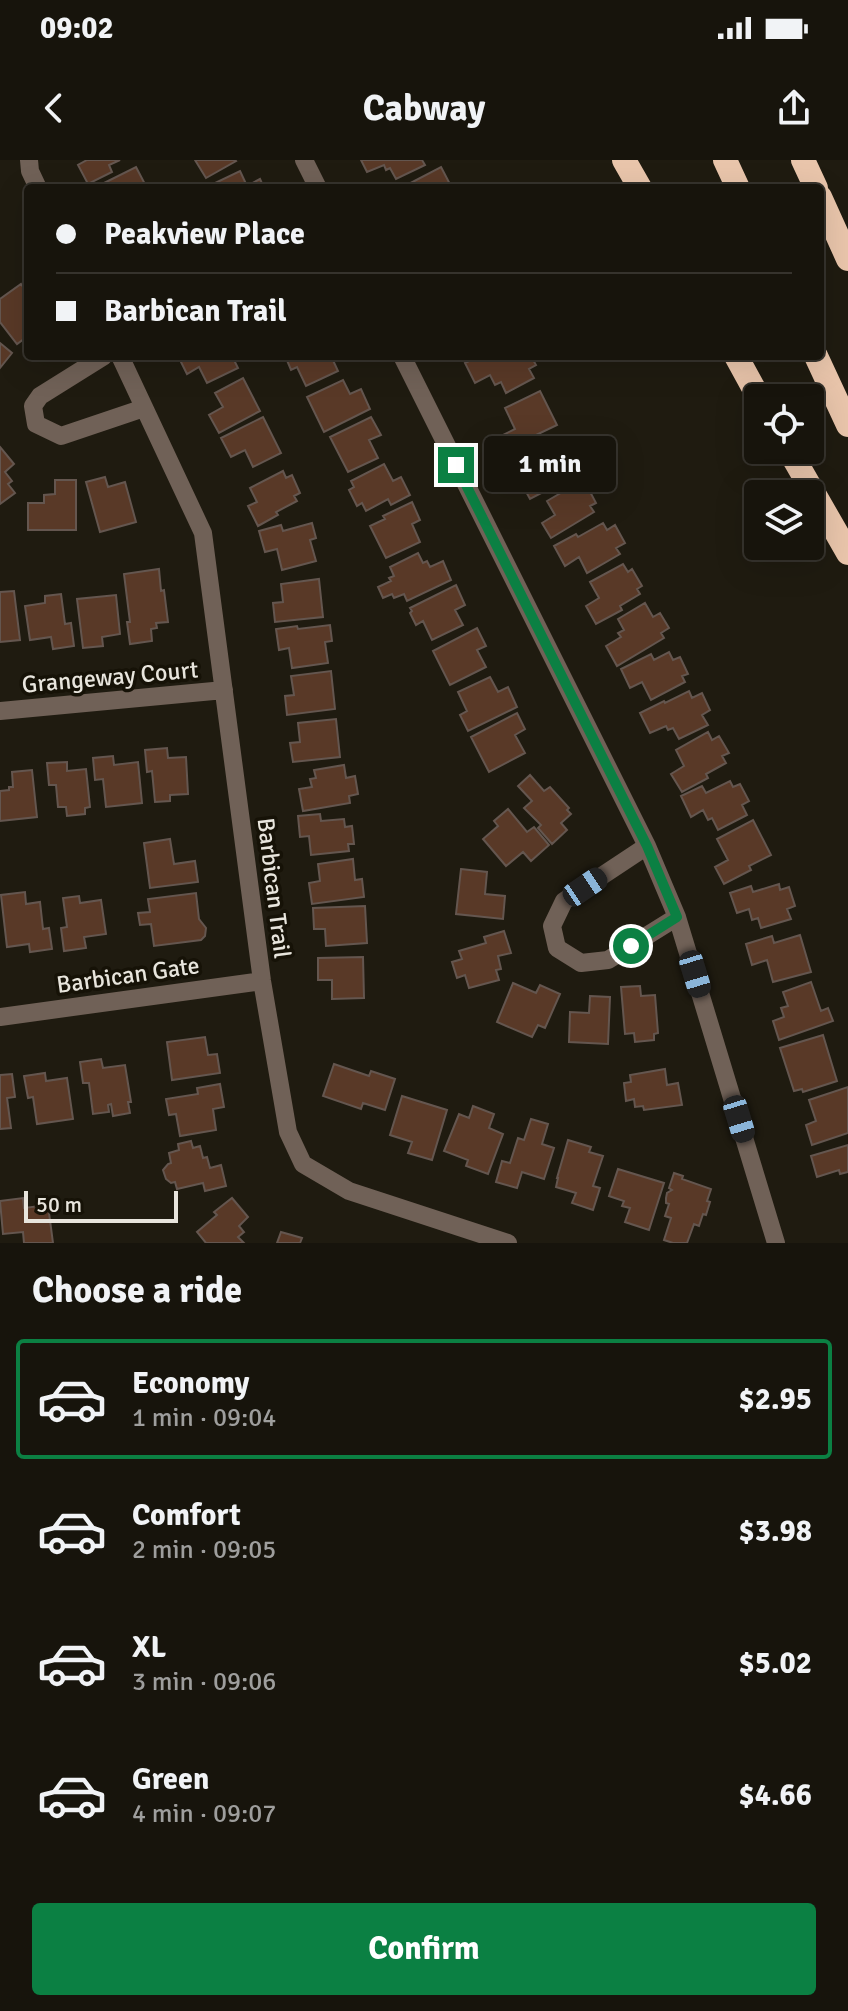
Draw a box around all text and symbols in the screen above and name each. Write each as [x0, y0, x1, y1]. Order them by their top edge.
text: 09:02 [40, 10, 114, 47]
icon: back [32, 86, 76, 130]
text: Cabway [363, 86, 485, 131]
icon: share [772, 86, 816, 130]
text: Peakview Place [104, 216, 305, 253]
text: Barbican Trail [104, 293, 287, 330]
map controls [744, 384, 824, 560]
button: locate [744, 384, 824, 464]
callout: 1 min [484, 437, 616, 493]
route end [438, 447, 474, 483]
text: 1 min [519, 448, 581, 480]
button: layers [744, 480, 824, 560]
street label: Grangeway Court [21, 654, 199, 700]
street label: Barbican Trail [250, 816, 298, 960]
car [558, 864, 612, 910]
route start [613, 928, 649, 964]
car [677, 948, 713, 1000]
street label: Barbican Gate [55, 950, 201, 1000]
car [721, 1093, 757, 1145]
scale bar [24, 1187, 178, 1223]
text: 50 m [36, 1191, 82, 1218]
text: Choose a ride [32, 1268, 242, 1313]
icon: car [36, 1363, 108, 1435]
text: Economy [132, 1365, 249, 1402]
text: $2.95 [739, 1381, 812, 1418]
text: 1 min · 09:04 [132, 1402, 276, 1434]
icon: car [36, 1495, 108, 1567]
text: Comfort [132, 1497, 241, 1534]
text: $3.98 [739, 1513, 812, 1550]
text: 2 min · 09:05 [132, 1534, 276, 1566]
icon: car [36, 1627, 108, 1699]
text: XL [132, 1629, 166, 1666]
text: $5.02 [739, 1645, 812, 1682]
text: 3 min · 09:06 [132, 1666, 276, 1698]
icon: car [36, 1759, 108, 1831]
text: Green [132, 1761, 209, 1798]
text: $4.66 [739, 1777, 812, 1814]
text: 4 min · 09:07 [132, 1798, 276, 1830]
button: Confirm [32, 1903, 816, 1995]

